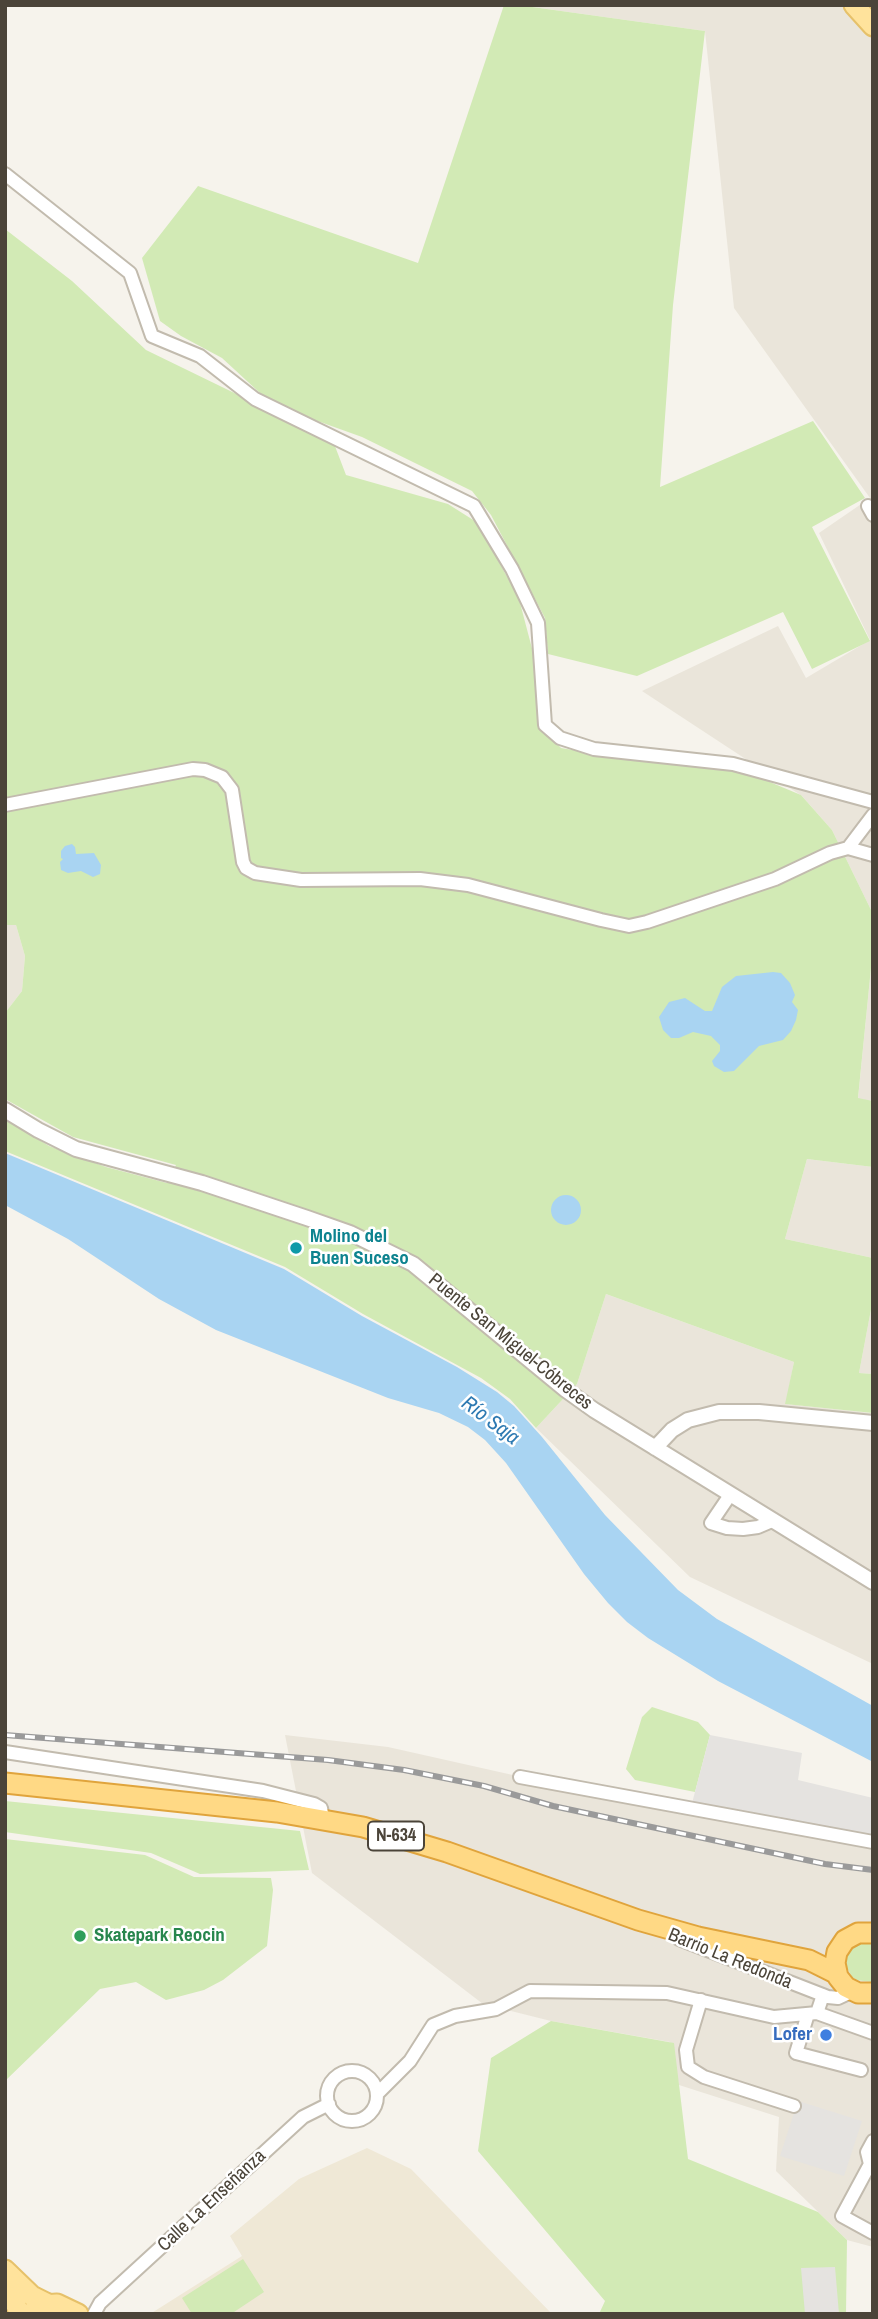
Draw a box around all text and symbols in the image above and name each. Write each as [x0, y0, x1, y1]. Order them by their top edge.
place label: Molino del Buen Suceso [310, 1226, 409, 1270]
marker: Molino del Buen Suceso [288, 1240, 304, 1256]
street label: Puente San Miguel-Cóbreces [423, 1269, 597, 1415]
water label: Río Saja [456, 1391, 524, 1451]
road number: N-634 [368, 1822, 424, 1850]
street label: Barrio La Redonda [665, 1924, 795, 1994]
place label: Skatepark Reocin [94, 1925, 225, 1947]
marker: Skatepark Reocin [72, 1928, 88, 1944]
place label: Lofer [773, 2024, 812, 2046]
marker: Lofer [818, 2027, 834, 2043]
street label: Calle La Enseñanza [153, 2145, 271, 2257]

